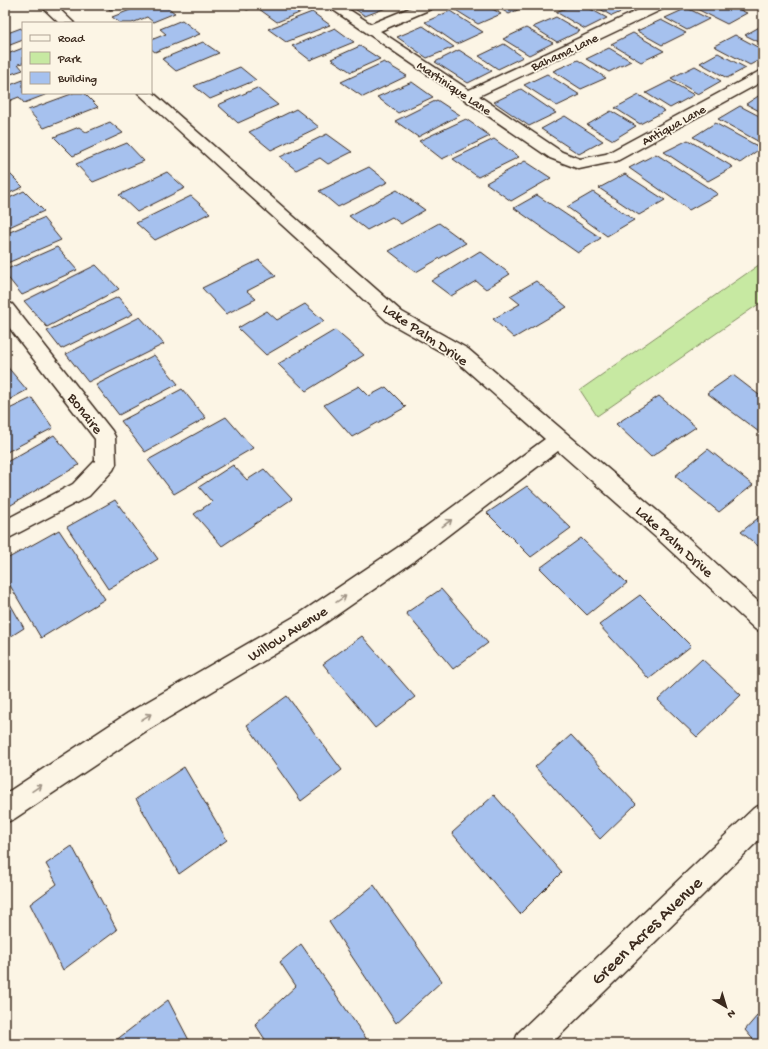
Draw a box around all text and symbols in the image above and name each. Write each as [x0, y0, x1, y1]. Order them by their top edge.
legend [22, 22, 152, 94]
street label: Bahama Lane [528, 31, 601, 76]
text: Road [58, 33, 85, 47]
text: Park [57, 53, 83, 67]
street label: Martinique Lane [414, 59, 494, 120]
text: Building [57, 73, 97, 87]
street label: Antiqua Lane [640, 102, 709, 150]
street label: Lake Palm Drive [379, 301, 471, 371]
street label: Bonaire [62, 389, 106, 439]
street label: Lake Palm Drive [631, 503, 717, 582]
one-way arrow [441, 519, 452, 528]
one-way arrow [335, 595, 346, 603]
street label: Willow Avenue [245, 603, 331, 666]
one-way arrow [140, 713, 151, 721]
one-way arrow [32, 784, 43, 793]
street label: Green Acres Avenue [588, 873, 708, 990]
north arrow [706, 987, 746, 1027]
text: N [724, 1006, 737, 1020]

